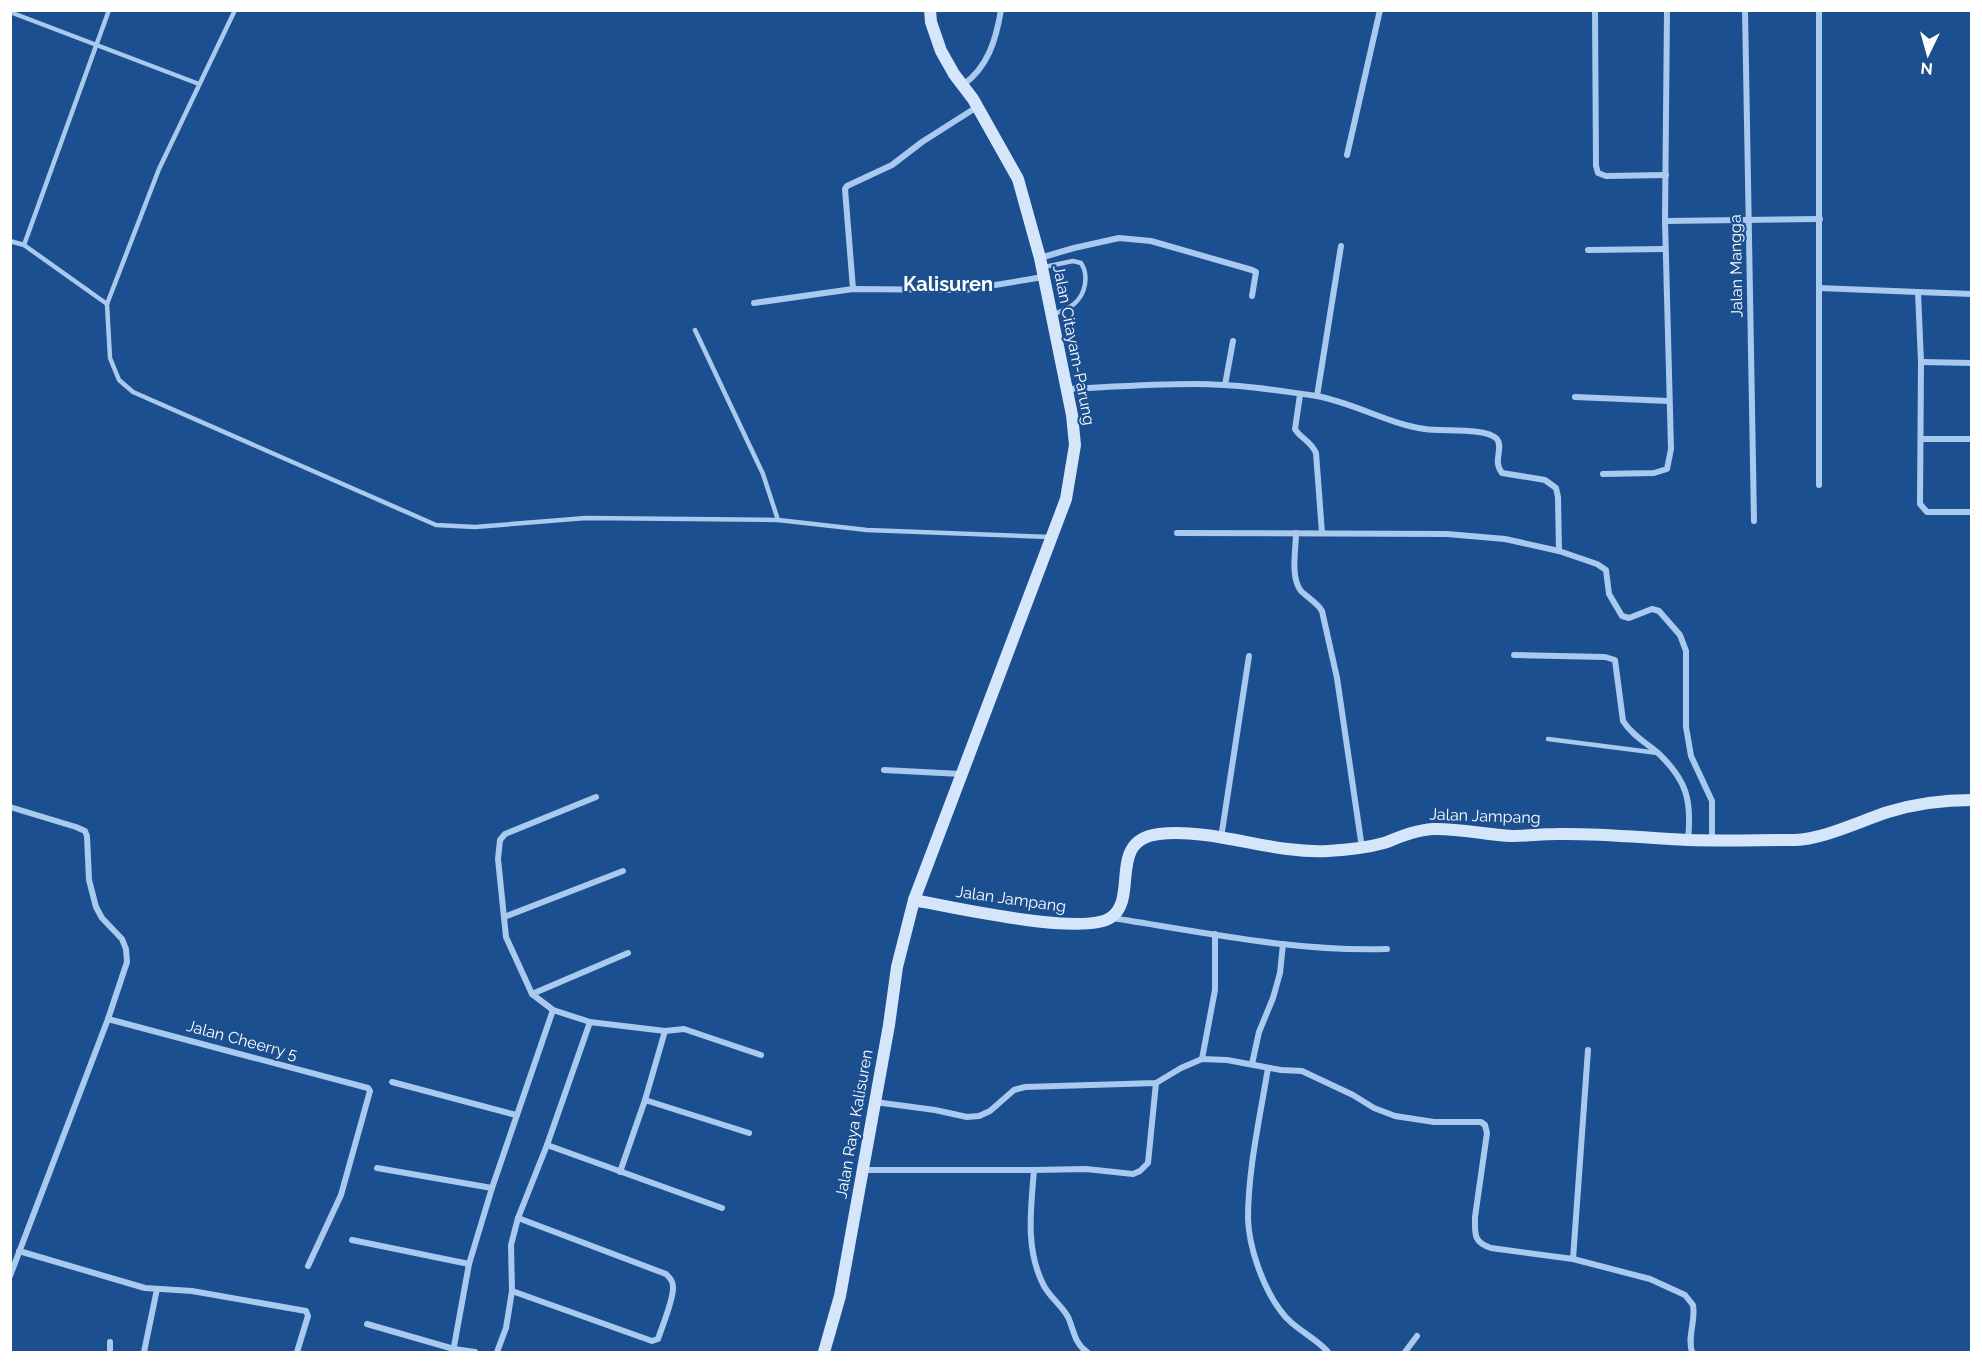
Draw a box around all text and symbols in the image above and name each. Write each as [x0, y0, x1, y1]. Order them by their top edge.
north arrow [1898, 24, 1958, 84]
text: N [1920, 58, 1934, 78]
street label: Jalan Mangga [1726, 214, 1746, 318]
street label: Jalan Citayam-Parung [1049, 263, 1099, 427]
district label: Kalisuren [903, 272, 993, 296]
street label: Jalan Jampang [1429, 805, 1541, 827]
street label: Jalan Jampang [955, 882, 1067, 916]
street label: Jalan Cheerry 5 [184, 1016, 300, 1064]
street label: Jalan Raya Kalisuren [832, 1048, 876, 1200]

